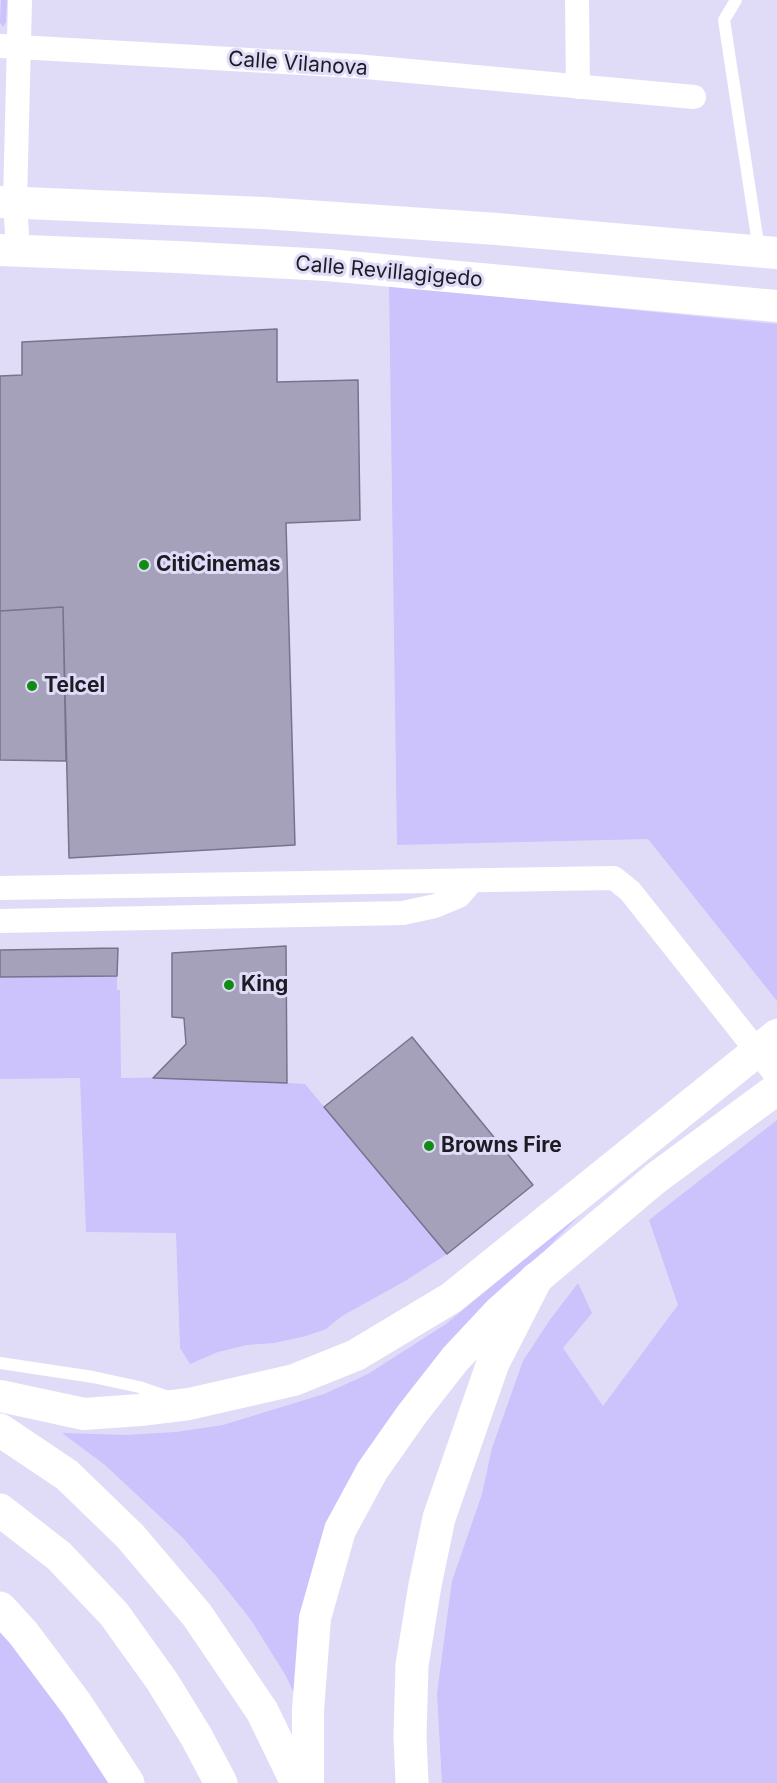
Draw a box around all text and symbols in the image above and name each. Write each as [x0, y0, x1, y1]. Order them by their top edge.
street label: Calle Vilanova [227, 47, 369, 81]
street label: Calle Revillagigedo [294, 251, 484, 293]
place label: CitiCinemas [156, 552, 281, 578]
marker: CitiCinemas [137, 558, 151, 572]
place label: Telcel [44, 673, 105, 699]
marker: Telcel [25, 679, 39, 693]
place label: King [241, 972, 288, 998]
marker: King [222, 978, 236, 992]
place label: Browns Fire [441, 1133, 562, 1159]
marker: Browns Fire [422, 1139, 436, 1153]

